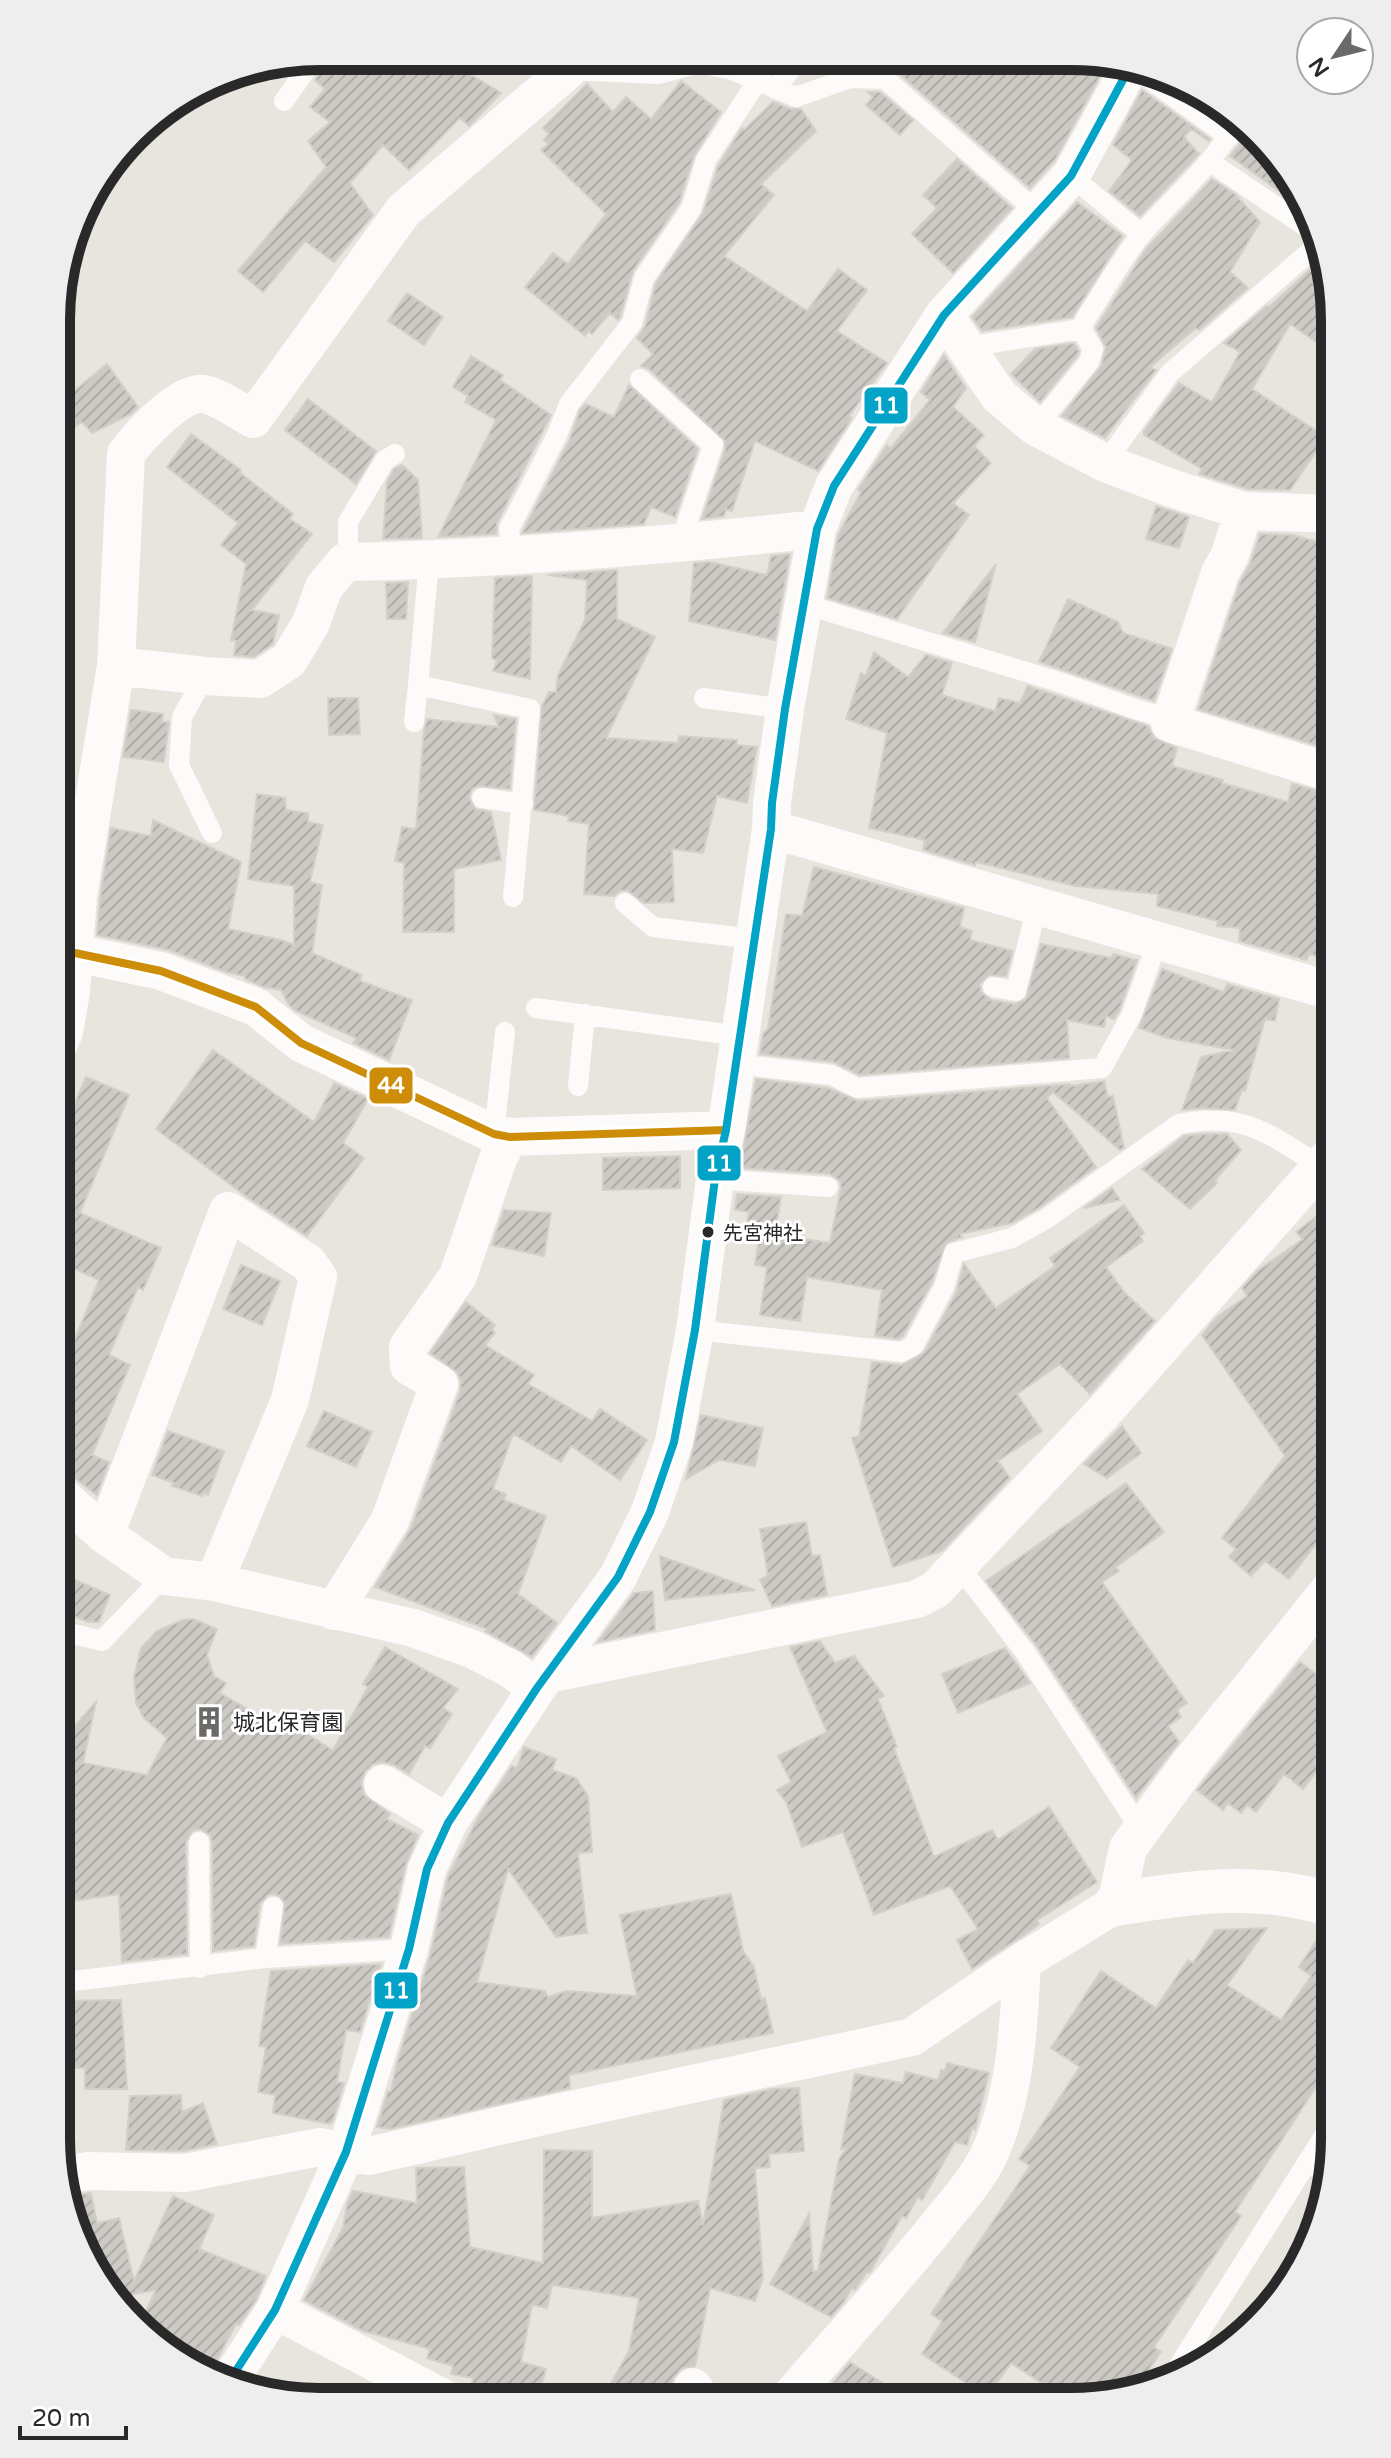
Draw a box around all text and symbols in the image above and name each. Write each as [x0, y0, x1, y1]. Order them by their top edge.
north arrow [1295, 16, 1375, 96]
text: N [1304, 52, 1335, 82]
line badge: 11 [863, 386, 909, 425]
text: 11 [872, 393, 900, 419]
line badge: 44 [368, 1066, 414, 1105]
text: 44 [377, 1073, 405, 1099]
line badge: 11 [696, 1144, 742, 1182]
text: 11 [705, 1151, 733, 1177]
place label: 先宮神社 [723, 1222, 803, 1246]
marker: 先宮神社 [700, 1224, 716, 1240]
building icon: 城北保育園 [192, 1705, 226, 1739]
place label: 城北保育園 [233, 1710, 343, 1736]
line badge: 11 [373, 1971, 419, 2010]
text: 11 [382, 1978, 410, 2004]
scale bar [20, 2390, 126, 2440]
text: 20 m [32, 2404, 90, 2433]

